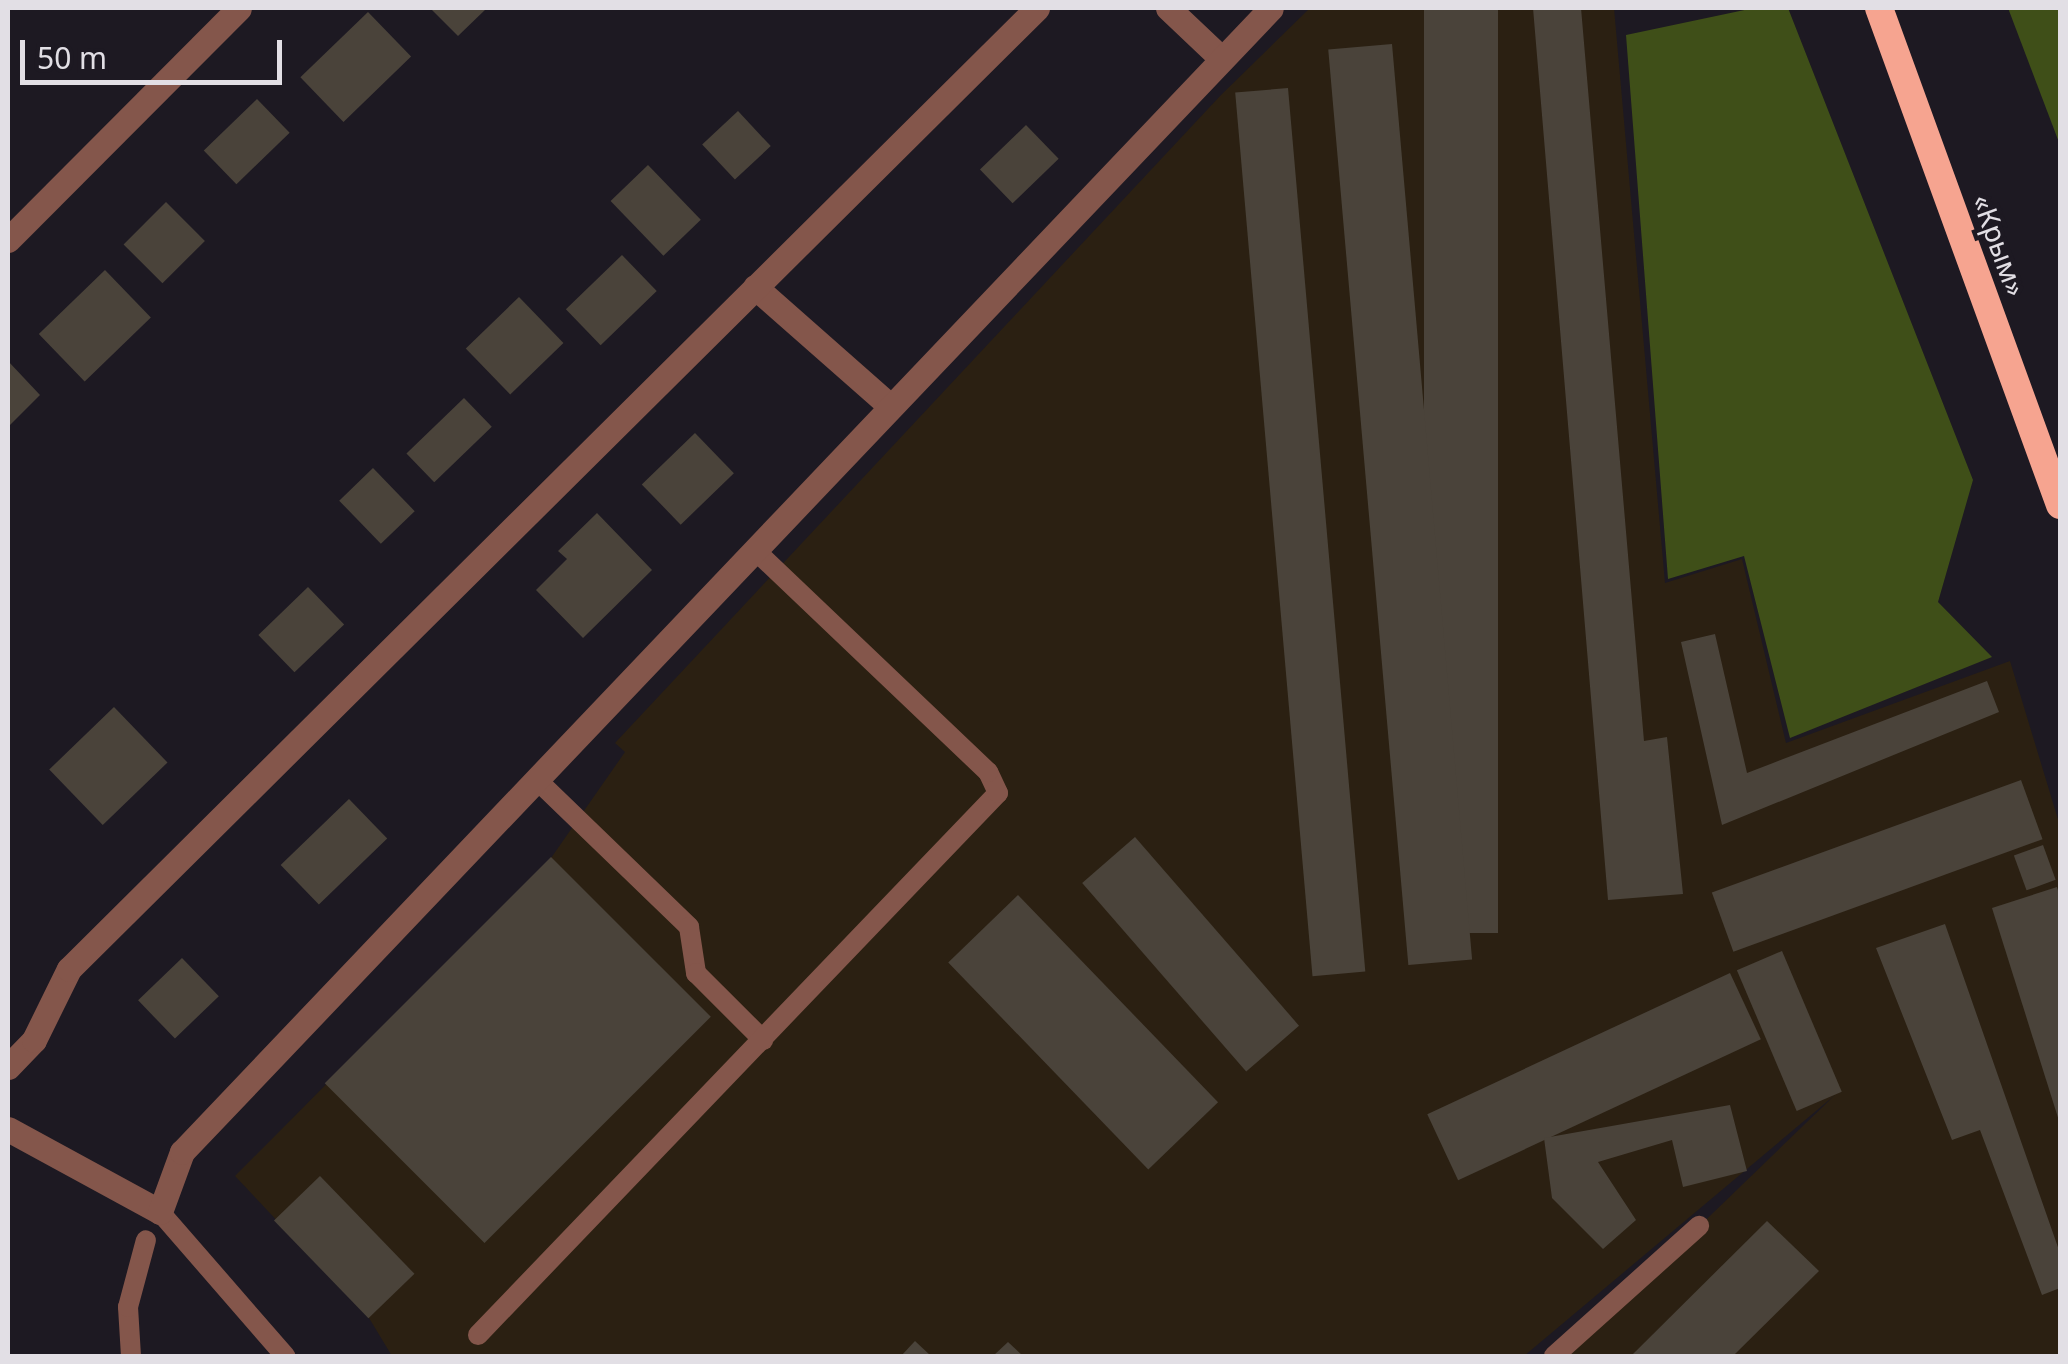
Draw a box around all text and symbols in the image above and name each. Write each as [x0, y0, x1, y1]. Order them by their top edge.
scale bar [25, 20, 288, 82]
text: 50 m [37, 37, 107, 78]
street label: «Крым» [1966, 190, 2034, 300]

